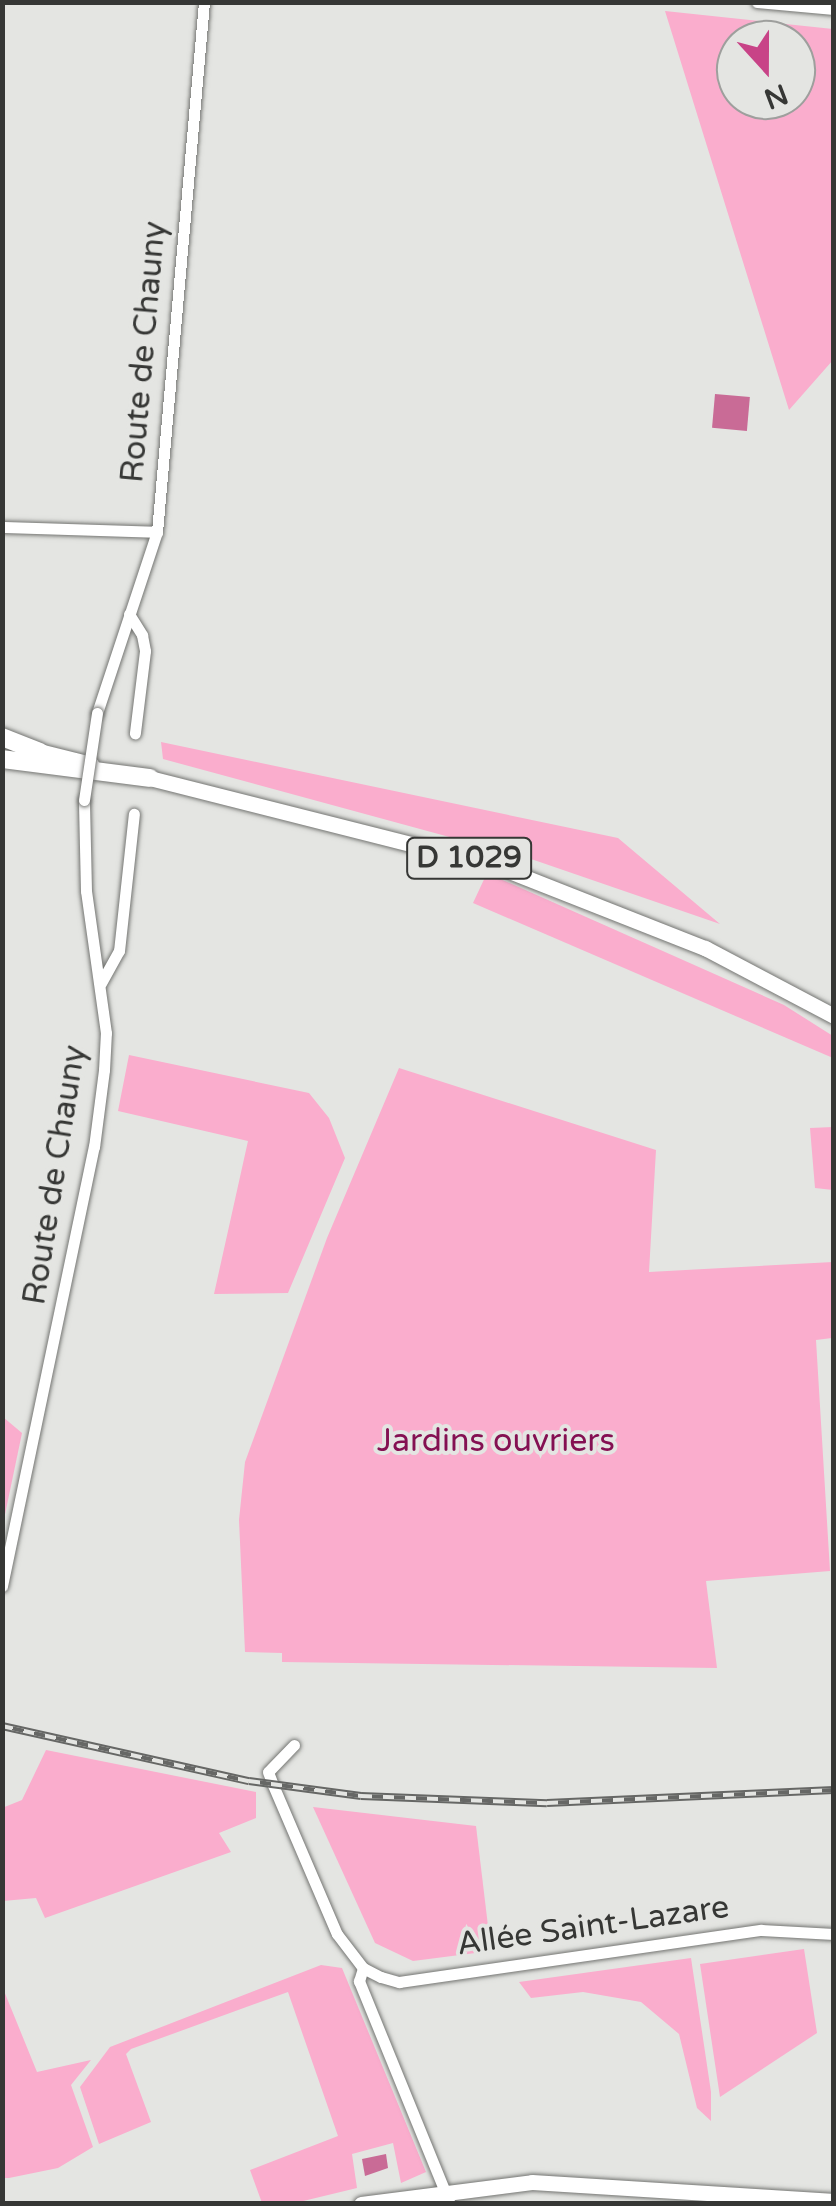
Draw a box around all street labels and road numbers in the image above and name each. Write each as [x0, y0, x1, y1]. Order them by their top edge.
street label: Route de Chauny [113, 220, 175, 484]
road number: D 1029 [404, 833, 534, 883]
street label: Route de Chauny [16, 1042, 94, 1308]
street label: Allée Saint-Lazare [454, 1888, 732, 1964]

